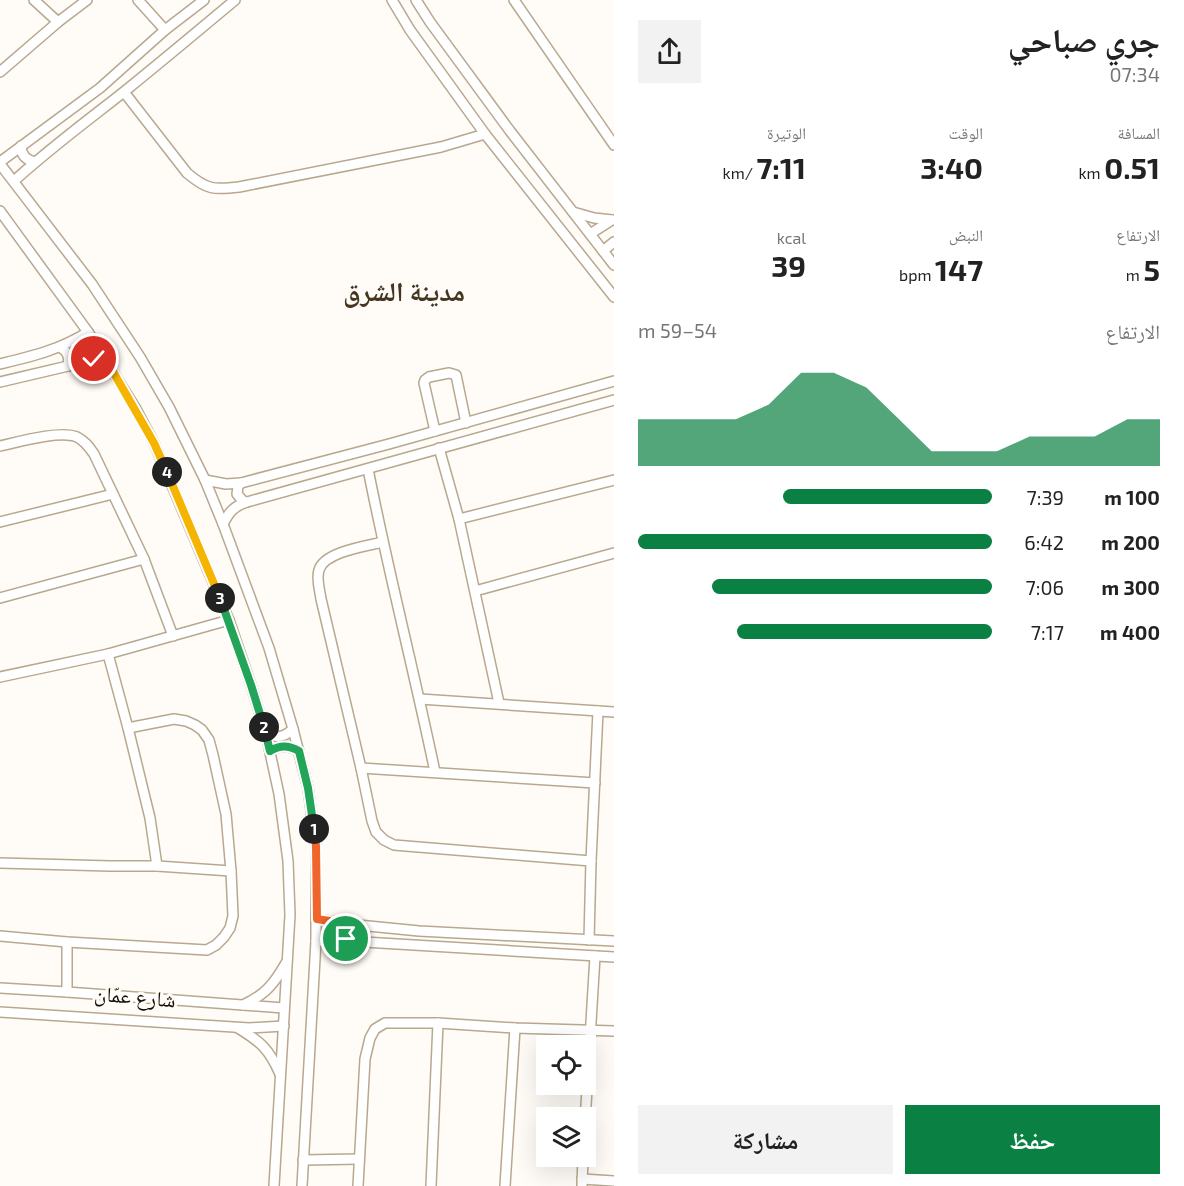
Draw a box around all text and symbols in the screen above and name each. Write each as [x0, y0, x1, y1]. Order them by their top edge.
text: جري صباحي [1008, 19, 1160, 59]
button: share [638, 20, 701, 83]
text: 07:34 [1110, 62, 1160, 86]
text: الوتيرة [767, 123, 806, 142]
text: الوقت [949, 123, 983, 142]
text: المسافة [1118, 123, 1160, 142]
text: 7:11 [757, 149, 806, 185]
text: 3:40 [920, 149, 983, 185]
text: 0.51 [1104, 149, 1160, 185]
text: /km [723, 163, 757, 182]
text: km [1078, 163, 1104, 182]
text: النبض [949, 225, 983, 244]
text: الارتفاع [1116, 225, 1160, 244]
text: kcal [777, 228, 806, 247]
text: 39 [771, 247, 806, 283]
text: 147 [935, 251, 983, 287]
text: 5 [1143, 251, 1160, 287]
text: bpm [899, 265, 935, 284]
text: m [1126, 265, 1143, 284]
district label: مدينة الشرق [343, 274, 465, 308]
text: 54–59 m [638, 318, 717, 342]
text: الارتفاع [1105, 319, 1160, 343]
pin [68, 333, 119, 384]
icon: check [77, 342, 110, 375]
pin: 4 [152, 457, 182, 487]
text: 4 [162, 462, 172, 481]
text: 7:39 [1026, 485, 1064, 509]
text: 100 m [1104, 485, 1160, 509]
text: 6:42 [1024, 530, 1064, 554]
text: 200 m [1101, 530, 1160, 554]
text: 7:06 [1026, 575, 1064, 599]
text: 300 m [1101, 575, 1160, 599]
pin: 3 [205, 583, 235, 613]
text: 3 [215, 588, 225, 607]
text: 7:17 [1031, 620, 1064, 644]
text: 400 m [1100, 620, 1160, 644]
pin: 2 [249, 712, 279, 742]
text: 2 [259, 717, 269, 736]
pin: 1 [299, 814, 329, 844]
text: 1 [311, 819, 317, 838]
pin [320, 913, 371, 964]
icon: arrive [329, 922, 362, 955]
street label: شارع عمّان [93, 980, 177, 1014]
map controls [536, 1035, 596, 1167]
button: locate [536, 1035, 596, 1095]
button: مشاركة [638, 1105, 893, 1174]
button: حفظ [905, 1105, 1160, 1174]
button: layers [536, 1107, 596, 1167]

